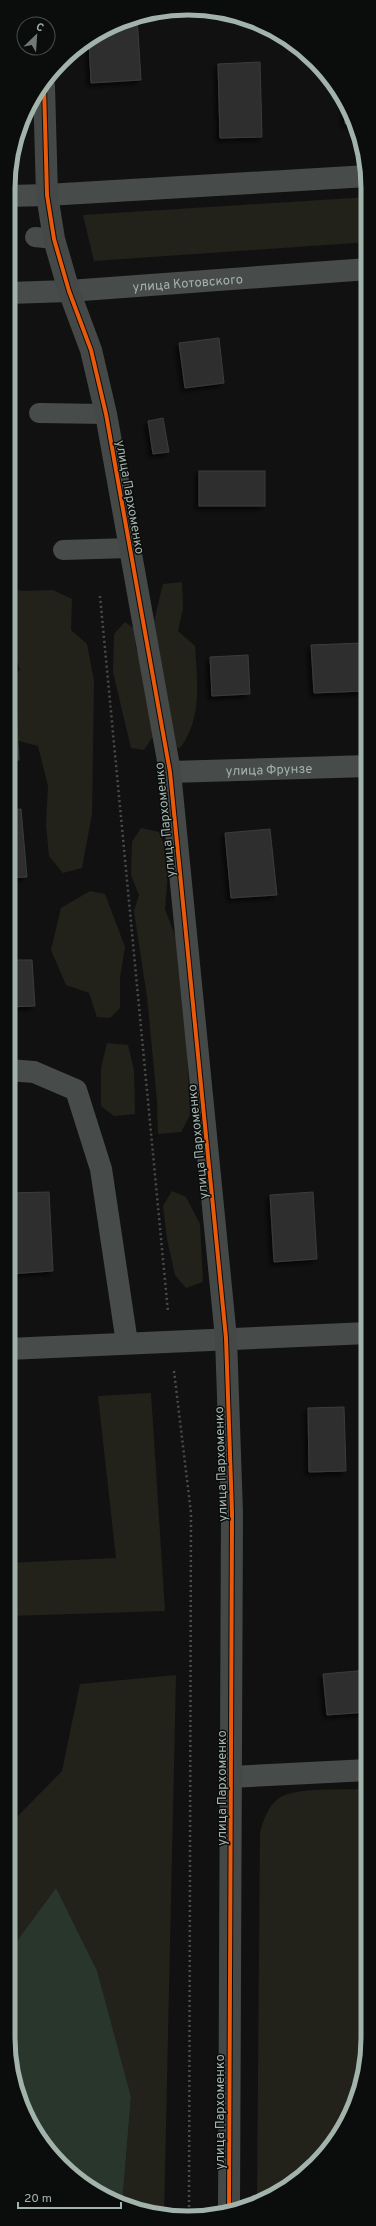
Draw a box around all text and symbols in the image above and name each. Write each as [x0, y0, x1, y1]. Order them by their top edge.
north arrow [16, 16, 56, 56]
text: С [34, 20, 46, 36]
street label: улица Котовского [132, 272, 244, 296]
street label: улица Пархоменко [111, 439, 147, 556]
street label: улица Пархоменко [152, 762, 180, 878]
street label: улица Фрунзе [225, 762, 313, 780]
street label: улица Пархоменко [185, 1084, 213, 1200]
street label: улица Пархоменко [212, 1406, 232, 1522]
street label: улица Пархоменко [215, 1730, 231, 1846]
street label: улица Пархоменко [213, 2054, 229, 2170]
scale bar [18, 2184, 121, 2210]
text: 20 m [24, 2191, 52, 2207]

